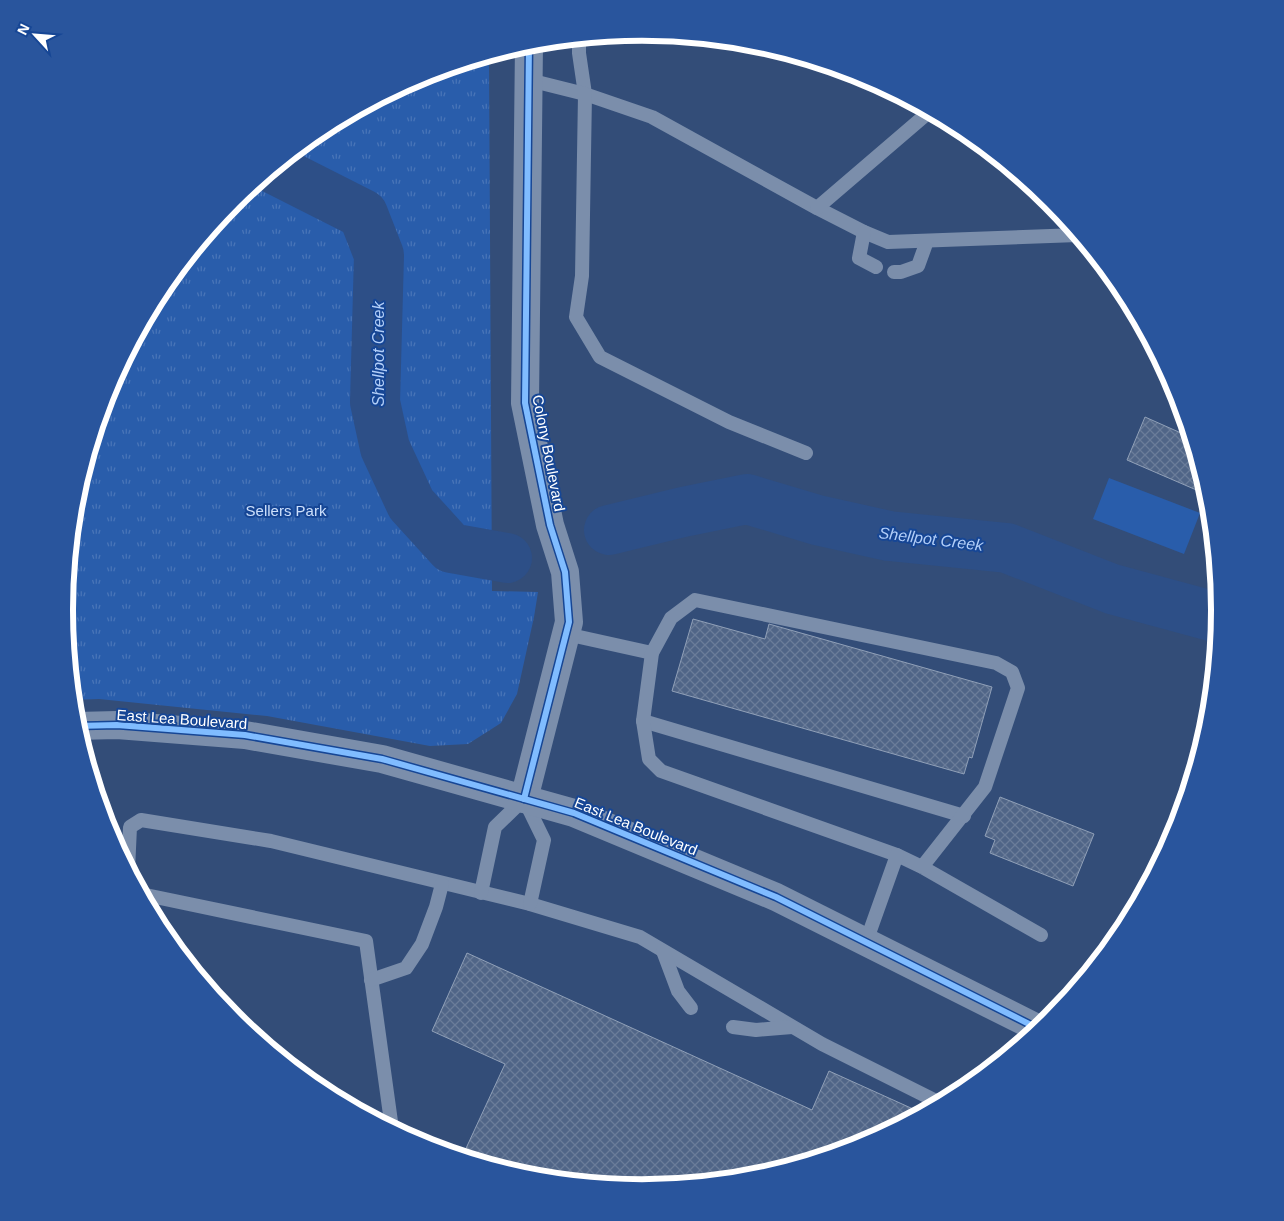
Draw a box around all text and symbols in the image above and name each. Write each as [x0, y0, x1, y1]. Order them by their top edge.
north arrow [10, 10, 60, 60]
text: N [14, 21, 33, 37]
water label: Shellpot Creek [370, 301, 387, 406]
street label: Colony Boulevard [529, 393, 569, 513]
park label: Sellers Park [246, 502, 327, 519]
water label: Shellpot Creek [878, 524, 985, 554]
street label: East Lea Boulevard [116, 706, 248, 732]
street label: East Lea Boulevard [572, 794, 700, 858]

